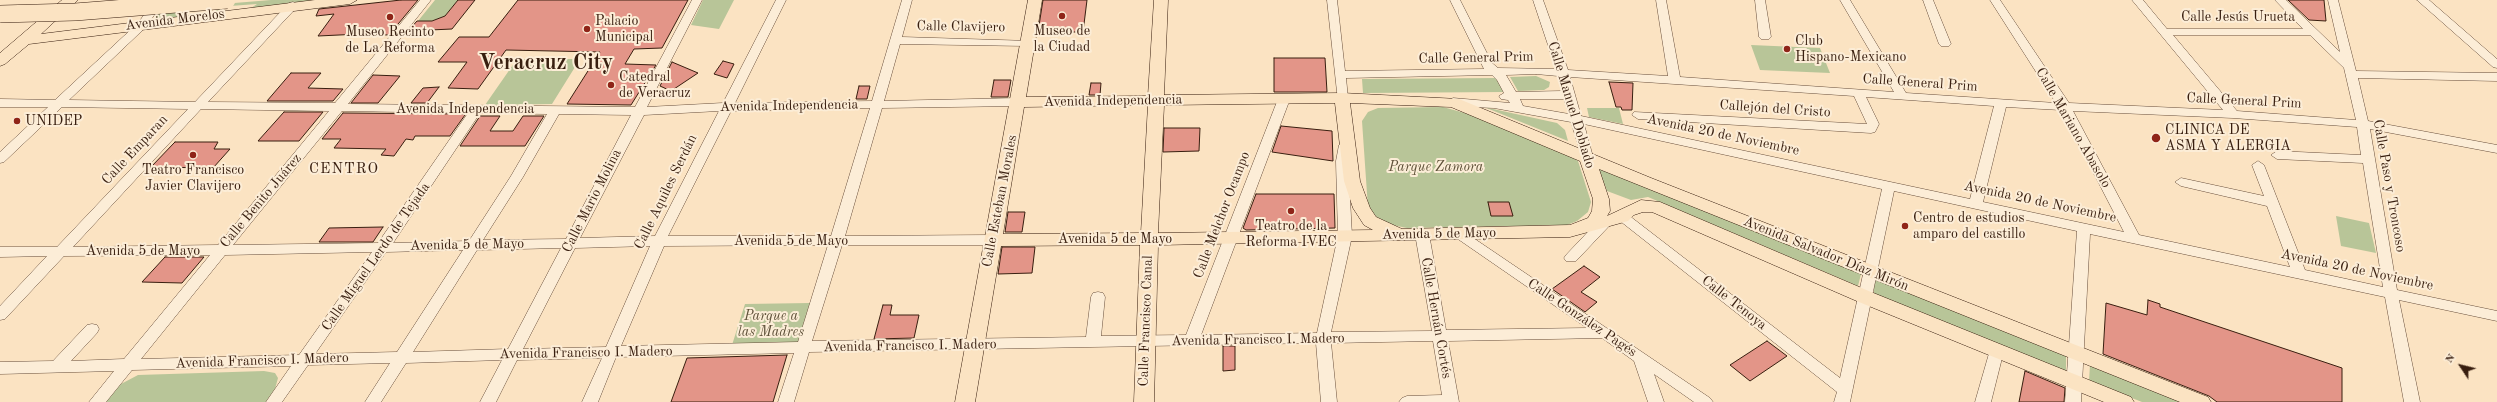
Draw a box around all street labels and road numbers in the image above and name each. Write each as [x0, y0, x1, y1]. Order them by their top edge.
street label: Avenida Morelos [124, 6, 226, 34]
street label: Calle Jesús Urueta [2181, 9, 2295, 25]
street label: Calle Clavijero [917, 18, 1005, 36]
street label: Calle Manuel Doblado [1544, 39, 1598, 171]
street label: Calle General Prim [1418, 49, 1534, 67]
street label: Calle Mariano Abasolo [2032, 65, 2114, 191]
street label: Calle General Prim [1862, 71, 1978, 95]
street label: Calle General Prim [2186, 90, 2302, 112]
street label: Avenida Independencia [1044, 91, 1182, 111]
street label: Avenida Independencia [720, 96, 858, 116]
street label: Callejón del Cristo [1719, 97, 1831, 121]
street label: Avenida Independencia [396, 101, 534, 117]
street label: Avenida 20 de Noviembre [1645, 111, 1801, 159]
street label: Calle Emparan [98, 112, 172, 188]
street label: Calle Paso y Troncoso [2369, 118, 2409, 254]
street label: Calle Aquiles Serdán [631, 132, 701, 252]
street label: Calle Esteban Morales [979, 133, 1021, 269]
street label: Calle Mario Molina [559, 146, 625, 256]
street label: Calle Melchor Ocampo [1190, 149, 1254, 281]
street label: Calle Benito Juárez [217, 151, 305, 251]
street label: Avenida 20 de Noviembre [1962, 178, 2118, 226]
street label: Calle Miguel Lerdo de Tejada [318, 180, 434, 334]
street label: Avenida Salvador Díaz Mirón [1741, 213, 1911, 295]
street label: Avenida 5 de Mayo [1382, 225, 1496, 243]
street label: Avenida 5 de Mayo [1058, 231, 1172, 247]
street label: Avenida 5 de Mayo [734, 233, 848, 249]
street label: Avenida 5 de Mayo [410, 236, 524, 254]
street label: Avenida 5 de Mayo [86, 243, 200, 259]
street label: Avenida 20 de Noviembre [2279, 246, 2435, 294]
street label: Calle Francisco Canal [1135, 255, 1157, 387]
street label: Calle Hernán Cortés [1417, 256, 1455, 380]
street label: Calle Tenoya [1698, 272, 1770, 334]
street label: Calle González Pagés [1524, 275, 1640, 361]
street label: Avenida Francisco I. Madero [1171, 330, 1345, 350]
street label: Avenida Francisco I. Madero [823, 336, 997, 356]
street label: Avenida Francisco I. Madero [499, 343, 673, 363]
street label: Avenida Francisco I. Madero [175, 350, 349, 372]

